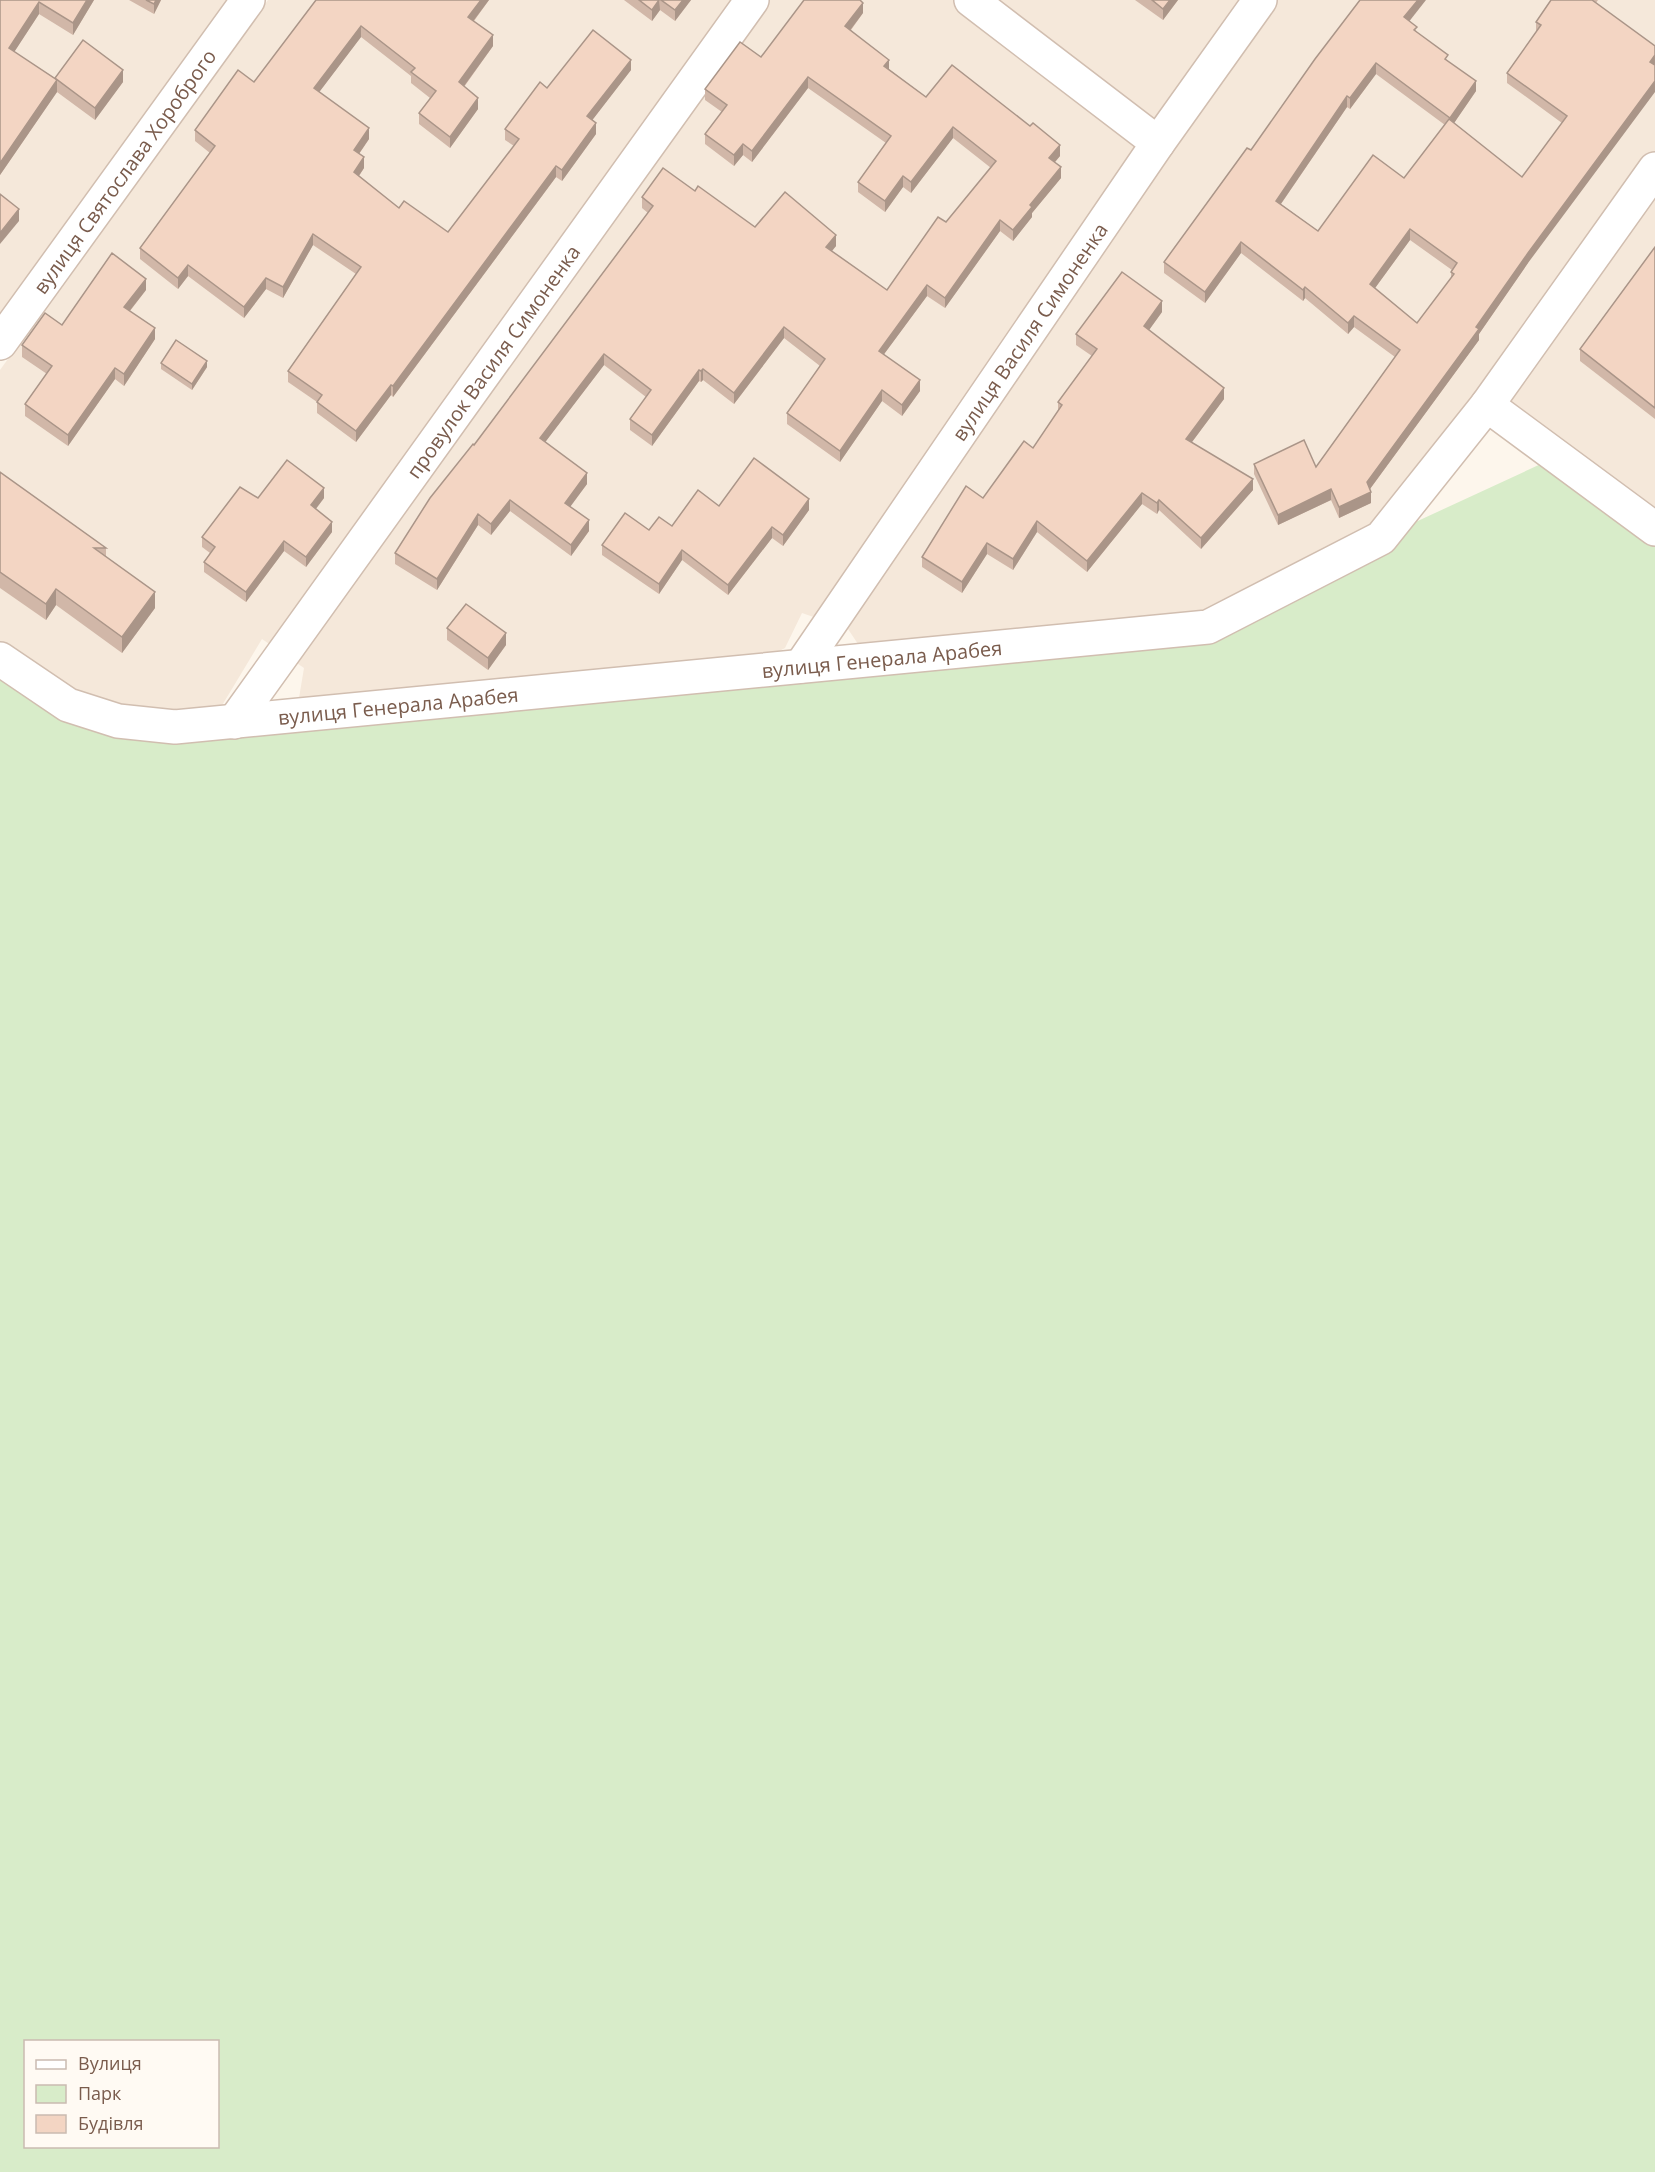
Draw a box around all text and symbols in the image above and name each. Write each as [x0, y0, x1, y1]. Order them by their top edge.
street label: вулиця Святослава Хороброго [27, 43, 222, 299]
street label: вулиця Василя Симоненка [945, 217, 1113, 446]
street label: провулок Василя Симоненка [400, 239, 586, 483]
street label: вулиця Генерала Арабея [760, 634, 1003, 684]
street label: вулиця Генерала Арабея [277, 680, 520, 730]
legend [24, 2040, 219, 2148]
text: Вулиця [78, 2051, 142, 2075]
text: Парк [78, 2081, 122, 2105]
text: Будівля [78, 2111, 144, 2135]

